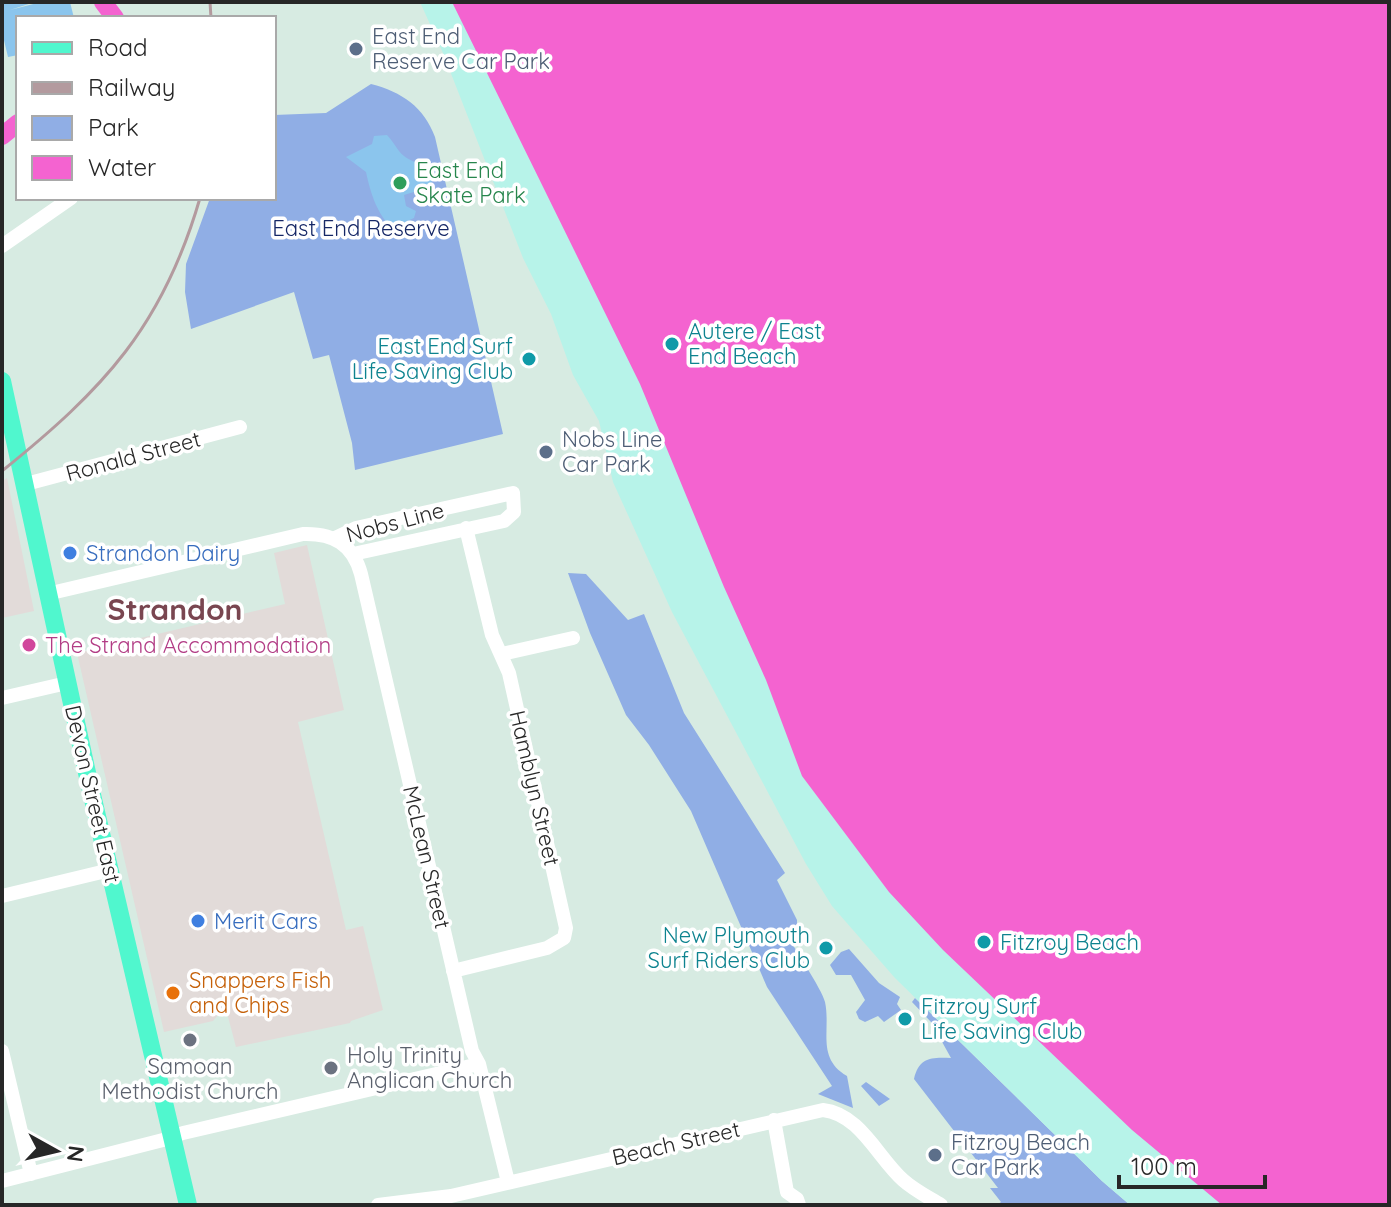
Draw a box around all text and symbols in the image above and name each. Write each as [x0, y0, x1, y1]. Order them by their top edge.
legend [16, 16, 276, 200]
place label: East End Reserve Car Park [372, 22, 550, 75]
text: Road [88, 32, 148, 62]
marker: East End Reserve Car Park [347, 40, 365, 58]
text: Railway [88, 72, 175, 102]
text: Park [88, 112, 139, 142]
text: Water [88, 152, 156, 182]
place label: East End Skate Park [416, 156, 526, 209]
marker: East End Skate Park [391, 174, 409, 192]
park label: East End Reserve [272, 214, 450, 242]
place label: Autere / East End Beach [688, 317, 822, 370]
place label: East End Surf Life Saving Club [352, 332, 513, 385]
marker: Autere / East End Beach [663, 335, 681, 353]
marker: East End Surf Life Saving Club [520, 350, 538, 368]
street label: Ronald Street [63, 425, 203, 487]
place label: Nobs Line Car Park [562, 425, 663, 478]
marker: Nobs Line Car Park [537, 443, 555, 461]
street label: Nobs Line [343, 495, 447, 549]
place label: Strandon Dairy [86, 539, 240, 567]
marker: Strandon Dairy [61, 544, 79, 562]
district label: Strandon [108, 590, 243, 628]
place label: The Strand Accommodation [45, 631, 331, 659]
marker: The Strand Accommodation [20, 636, 38, 654]
street label: Devon Street East [59, 702, 127, 886]
street label: Hamblyn Street [504, 708, 566, 868]
street label: McLean Street [397, 783, 457, 931]
place label: Merit Cars [214, 907, 318, 935]
marker: Merit Cars [189, 912, 207, 930]
place label: New Plymouth Surf Riders Club [648, 921, 810, 974]
place label: Fitzroy Beach [1000, 928, 1139, 956]
marker: Fitzroy Beach [975, 933, 993, 951]
marker: New Plymouth Surf Riders Club [817, 939, 835, 957]
place label: Snappers Fish and Chips [189, 966, 331, 1019]
marker: Snappers Fish and Chips [164, 984, 182, 1002]
place label: Fitzroy Surf Life Saving Club [921, 992, 1082, 1045]
marker: Fitzroy Surf Life Saving Club [896, 1010, 914, 1028]
marker: Samoan Methodist Church [181, 1031, 199, 1049]
place label: Holy Trinity Anglican Church [347, 1041, 512, 1094]
place label: Samoan Methodist Church [102, 1052, 278, 1105]
marker: Holy Trinity Anglican Church [322, 1059, 340, 1077]
north arrow [16, 1111, 96, 1191]
street label: Beach Street [609, 1115, 743, 1171]
place label: Fitzroy Beach Car Park [951, 1128, 1090, 1181]
scale bar [1119, 1139, 1265, 1189]
text: N [61, 1144, 91, 1164]
marker: Fitzroy Beach Car Park [926, 1146, 944, 1164]
text: 100 m [1131, 1151, 1197, 1181]

